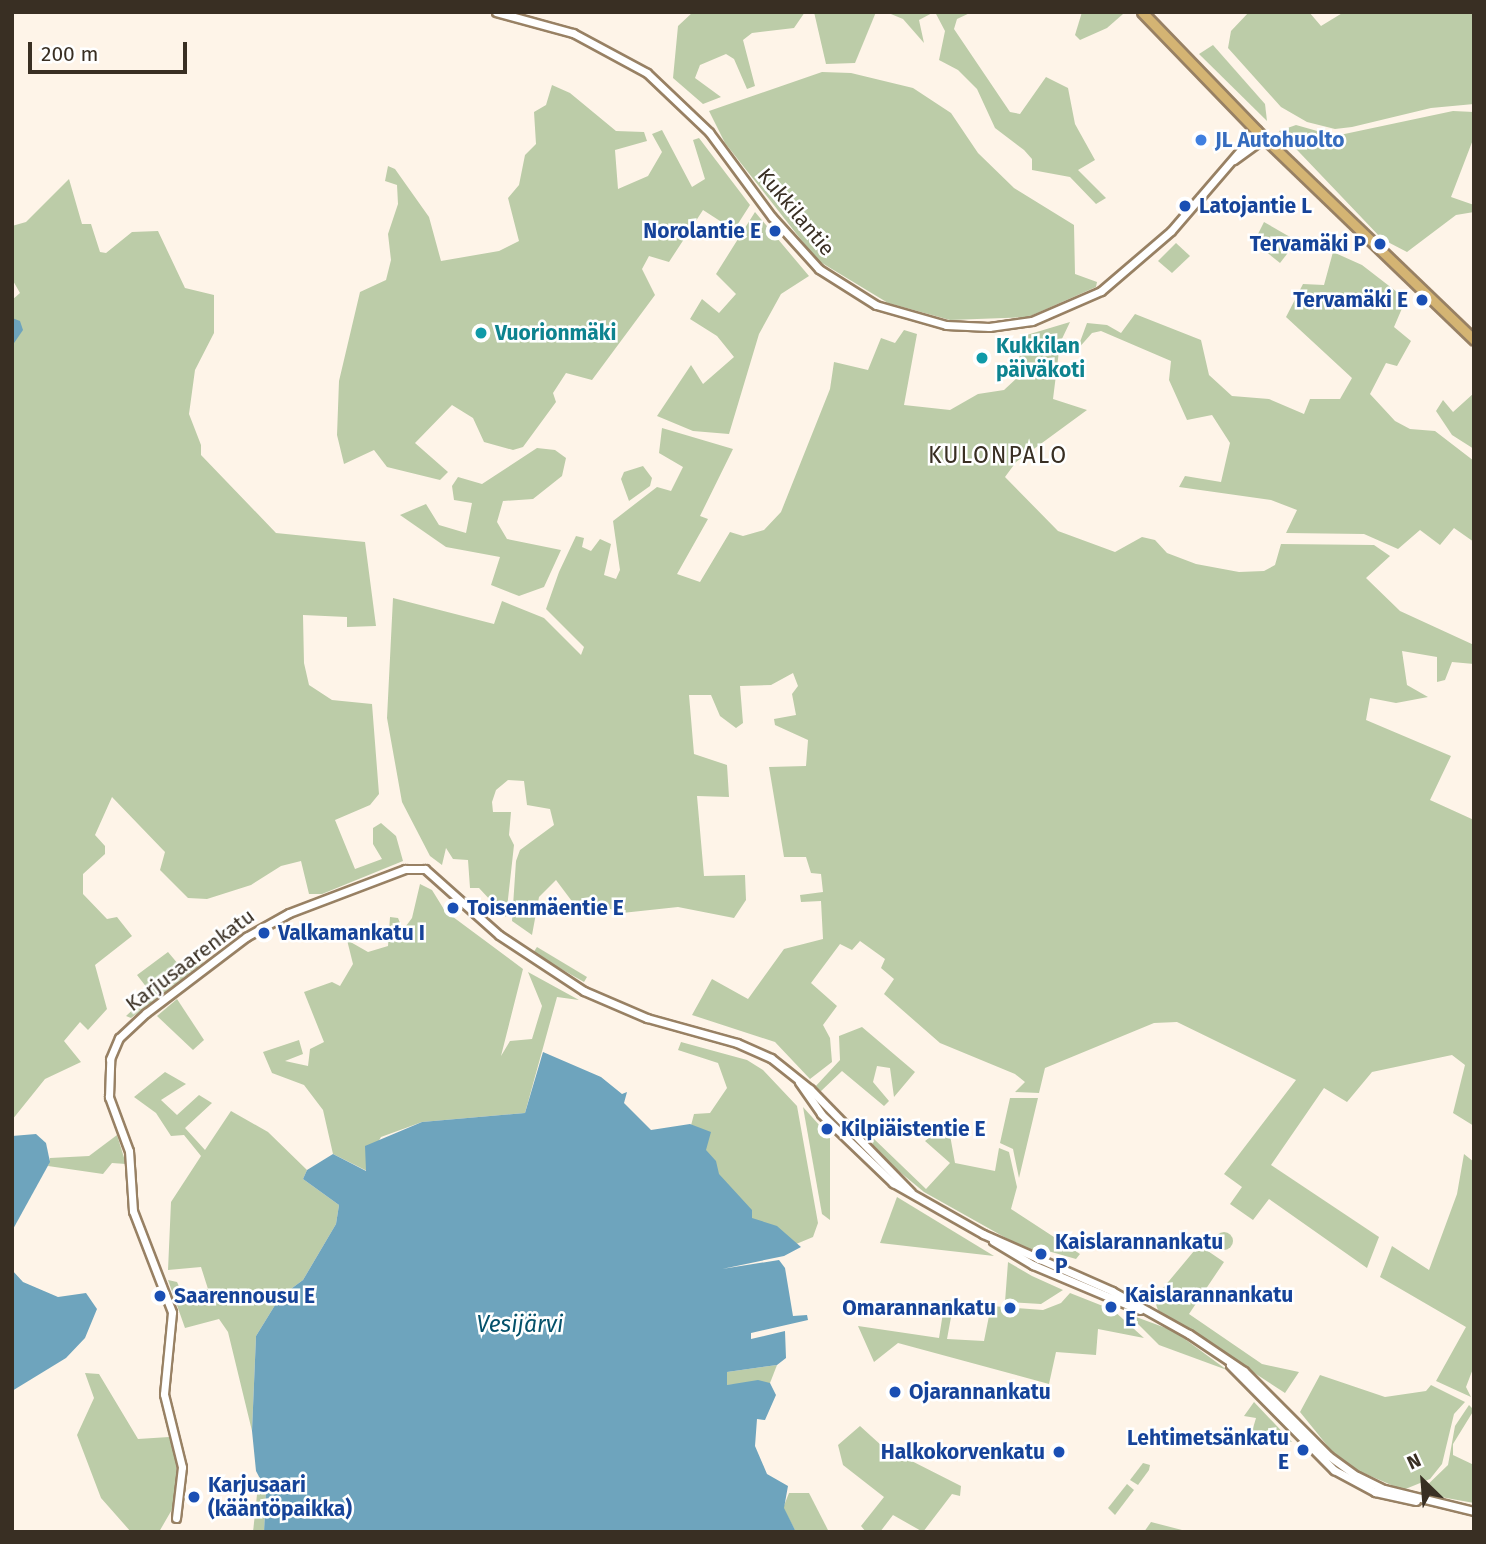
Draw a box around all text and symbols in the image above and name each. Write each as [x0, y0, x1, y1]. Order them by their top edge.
scale bar [32, 28, 191, 72]
text: 200 m [41, 41, 98, 67]
place label: JL Autohuolto [1215, 127, 1344, 153]
marker: JL Autohuolto [1193, 132, 1209, 148]
street label: Kukkilantie [752, 163, 840, 261]
place label: Latojantie L [1199, 193, 1312, 219]
marker: Latojantie L [1177, 198, 1193, 214]
place label: Norolantie E [643, 218, 761, 244]
marker: Norolantie E [767, 223, 783, 239]
place label: Tervamäki P [1250, 231, 1366, 257]
marker: Tervamäki P [1372, 236, 1388, 252]
place label: Tervamäki E [1293, 287, 1408, 313]
marker: Tervamäki E [1414, 292, 1430, 308]
place label: Vuorionmäki [495, 320, 616, 346]
marker: Vuorionmäki [473, 325, 489, 341]
place label: Kukkilan päiväkoti [996, 333, 1085, 383]
marker: Kukkilan päiväkoti [974, 350, 990, 366]
district label: KULONPALO [929, 441, 1067, 469]
place label: Toisenmäentie E [467, 895, 624, 921]
marker: Toisenmäentie E [445, 900, 461, 916]
street label: Karjusaarenkatu [121, 903, 259, 1017]
place label: Valkamankatu I [278, 920, 425, 946]
marker: Valkamankatu I [256, 925, 272, 941]
place label: Kilpiäistentie E [841, 1116, 986, 1142]
marker: Kilpiäistentie E [819, 1121, 835, 1137]
place label: Kaislarannankatu P [1055, 1229, 1223, 1279]
marker: Kaislarannankatu P [1033, 1246, 1049, 1262]
place label: Kaislarannankatu E [1125, 1282, 1293, 1332]
place label: Saarennousu E [174, 1283, 315, 1309]
marker: Saarennousu E [152, 1288, 168, 1304]
place label: Omarannankatu [842, 1295, 996, 1321]
marker: Kaislarannankatu E [1103, 1299, 1119, 1315]
marker: Omarannankatu [1002, 1300, 1018, 1316]
water label: Vesijärvi [477, 1310, 563, 1338]
place label: Ojarannankatu [909, 1379, 1051, 1405]
marker: Ojarannankatu [887, 1384, 903, 1400]
place label: Lehtimetsänkatu E [1127, 1425, 1289, 1475]
place label: Halkokorvenkatu [881, 1439, 1045, 1465]
marker: Lehtimetsänkatu E [1295, 1442, 1311, 1458]
marker: Halkokorvenkatu [1051, 1444, 1067, 1460]
north arrow [1388, 1446, 1458, 1516]
text: N [1403, 1448, 1424, 1475]
place label: Karjusaari (kääntöpaikka) [208, 1472, 352, 1522]
marker: Karjusaari (kääntöpaikka) [186, 1489, 202, 1505]

